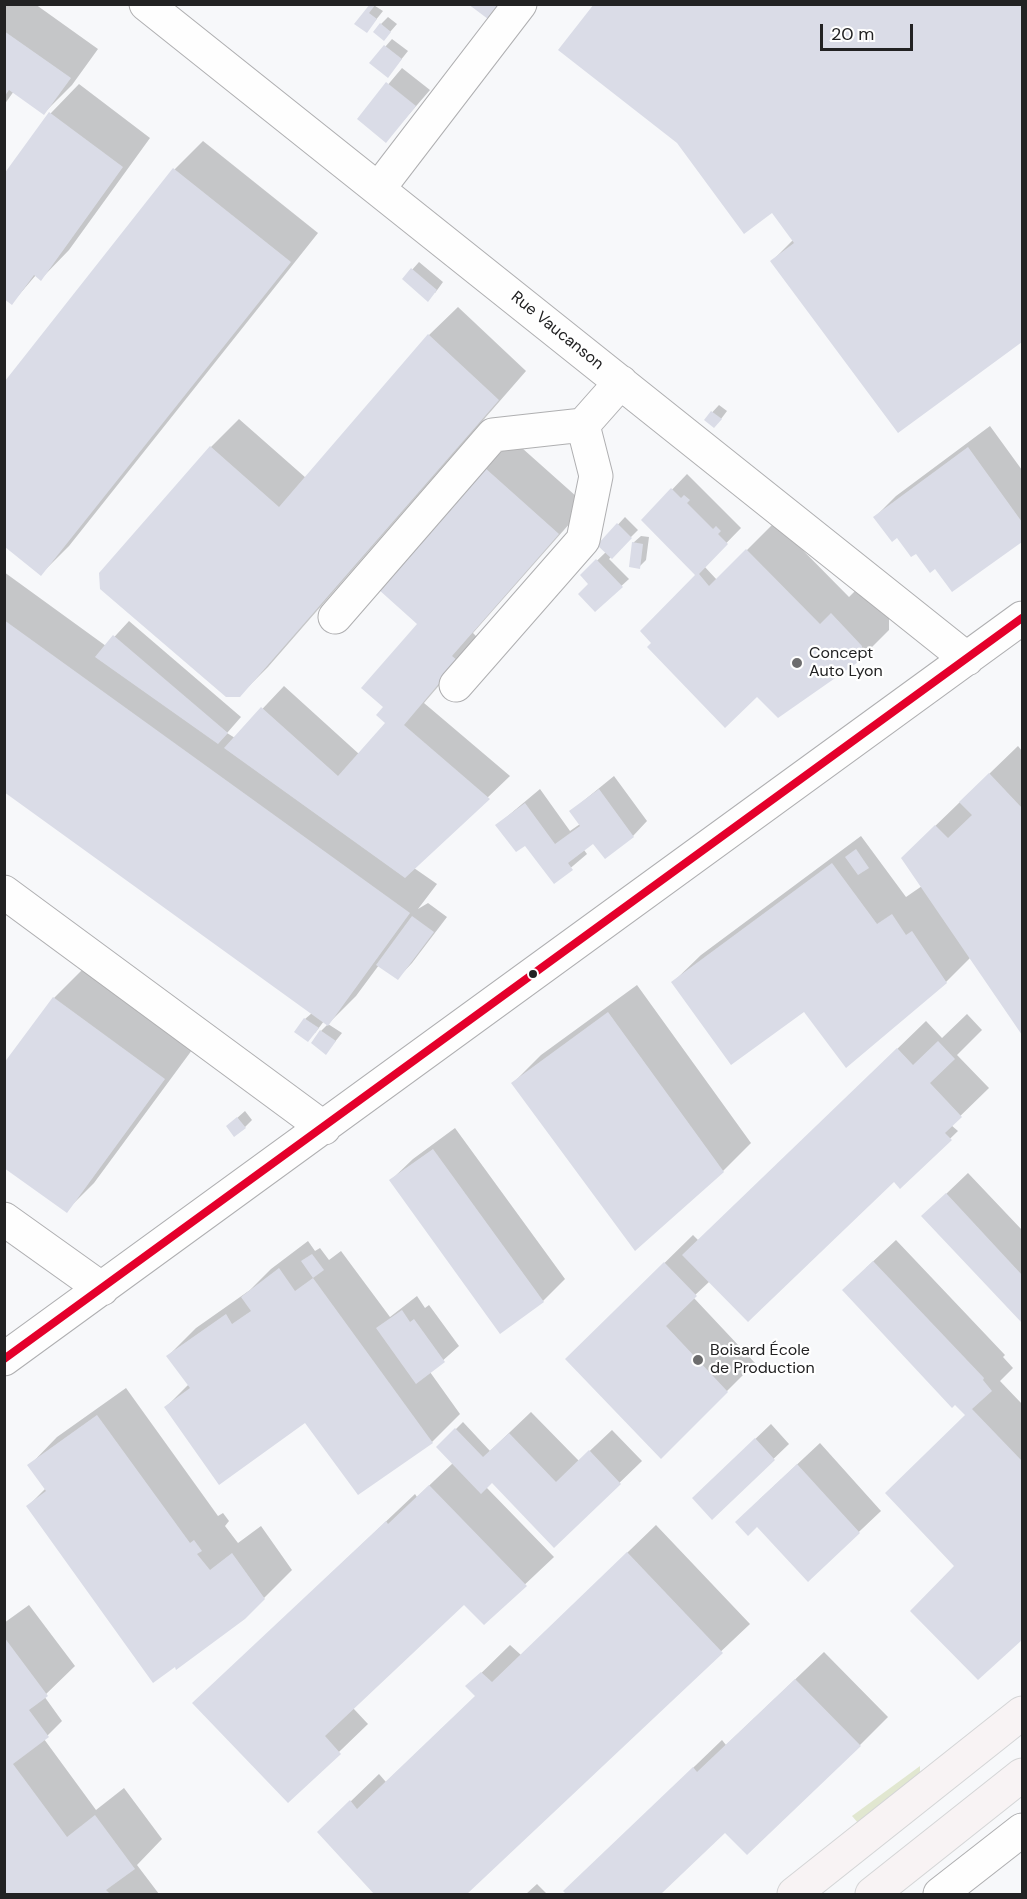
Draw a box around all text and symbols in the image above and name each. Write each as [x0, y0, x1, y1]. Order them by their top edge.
scale bar [823, 12, 916, 50]
text: 20 m [831, 22, 874, 46]
street label: Rue Vaucanson [507, 288, 607, 374]
place label: Concept Auto Lyon [809, 644, 883, 682]
marker: Concept Auto Lyon [790, 656, 804, 670]
unlabelled marker [527, 968, 539, 980]
place label: Boisard École de Production [710, 1341, 815, 1379]
marker: Boisard École de Production [691, 1353, 705, 1367]

